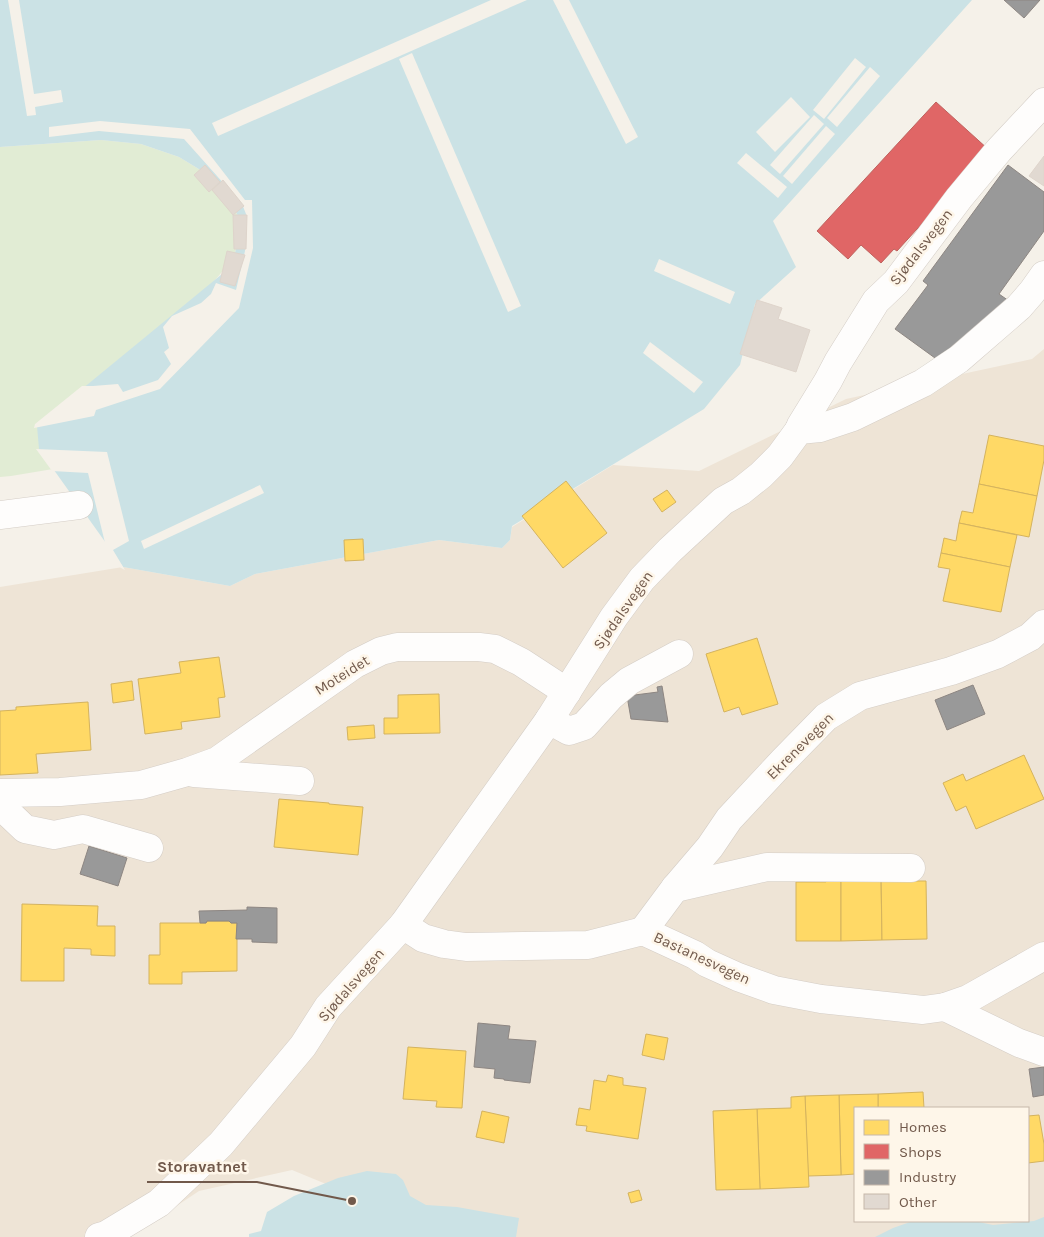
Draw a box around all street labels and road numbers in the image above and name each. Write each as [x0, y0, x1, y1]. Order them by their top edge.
street label: Sjødalsvegen [886, 205, 956, 289]
street label: Sjødalsvegen [589, 567, 657, 653]
street label: Moteidet [311, 651, 373, 699]
street label: Ekrenevegen [763, 709, 837, 783]
street label: Bastanesvegen [651, 928, 753, 988]
street label: Sjødalsvegen [314, 945, 388, 1025]

